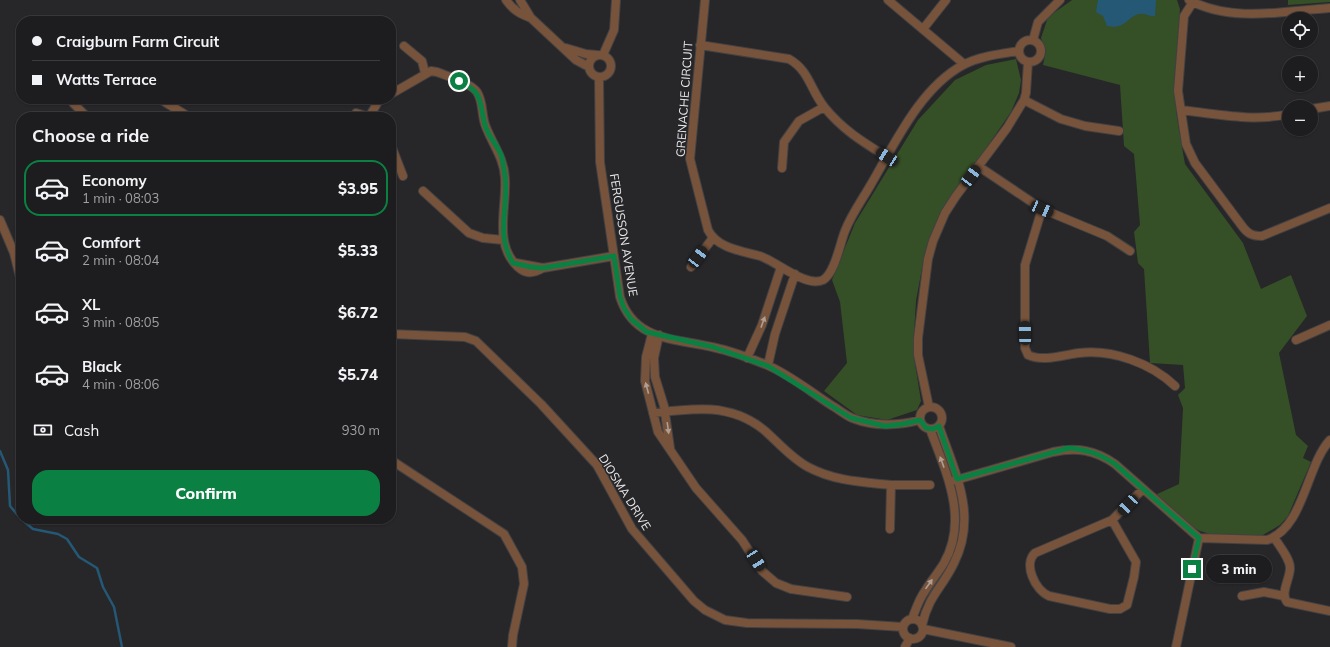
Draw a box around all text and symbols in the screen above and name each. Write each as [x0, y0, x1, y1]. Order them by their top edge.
map controls [1282, 12, 1318, 136]
button: locate [1282, 12, 1318, 48]
text: Craigburn Farm Circuit [56, 32, 219, 51]
street label: GRENACHE CIRCUIT [672, 40, 696, 158]
button: + [1282, 56, 1318, 92]
text: Watts Terrace [56, 70, 157, 89]
route start [450, 72, 468, 90]
button: − [1282, 100, 1318, 136]
text: Choose a ride [32, 124, 149, 147]
car [874, 145, 900, 169]
car [959, 163, 983, 189]
icon: car [34, 170, 70, 206]
text: Economy [82, 171, 147, 190]
street label: FERGUSSON AVENUE [607, 172, 641, 298]
text: $3.95 [338, 179, 378, 198]
text: 1 min · 08:03 [82, 190, 159, 206]
car [1029, 199, 1055, 219]
icon: car [34, 232, 70, 268]
text: Comfort [82, 233, 140, 252]
text: $5.33 [338, 241, 378, 260]
car [686, 244, 710, 270]
text: 2 min · 08:04 [82, 252, 159, 268]
icon: car [34, 294, 70, 330]
text: XL [82, 295, 100, 314]
text: $6.72 [338, 303, 378, 322]
text: 3 min · 08:05 [82, 314, 159, 330]
one-way arrow [760, 316, 766, 328]
car [1019, 321, 1031, 345]
icon: car [34, 356, 70, 392]
text: Black [82, 357, 121, 376]
text: $5.74 [338, 365, 378, 384]
text: 4 min · 08:06 [82, 376, 159, 392]
one-way arrow [644, 382, 650, 394]
icon: cash [32, 419, 54, 441]
text: Cash [64, 421, 99, 440]
text: 930 m [342, 422, 380, 438]
one-way arrow [665, 422, 671, 434]
street label: DIOSMA DRIVE [596, 451, 654, 533]
one-way arrow [939, 456, 945, 468]
button: Confirm [32, 470, 380, 516]
car [1115, 492, 1141, 518]
car [744, 547, 768, 573]
callout: 3 min [1206, 555, 1272, 583]
route end [1183, 560, 1201, 578]
text: 3 min [1222, 561, 1256, 577]
one-way arrow [925, 579, 933, 589]

